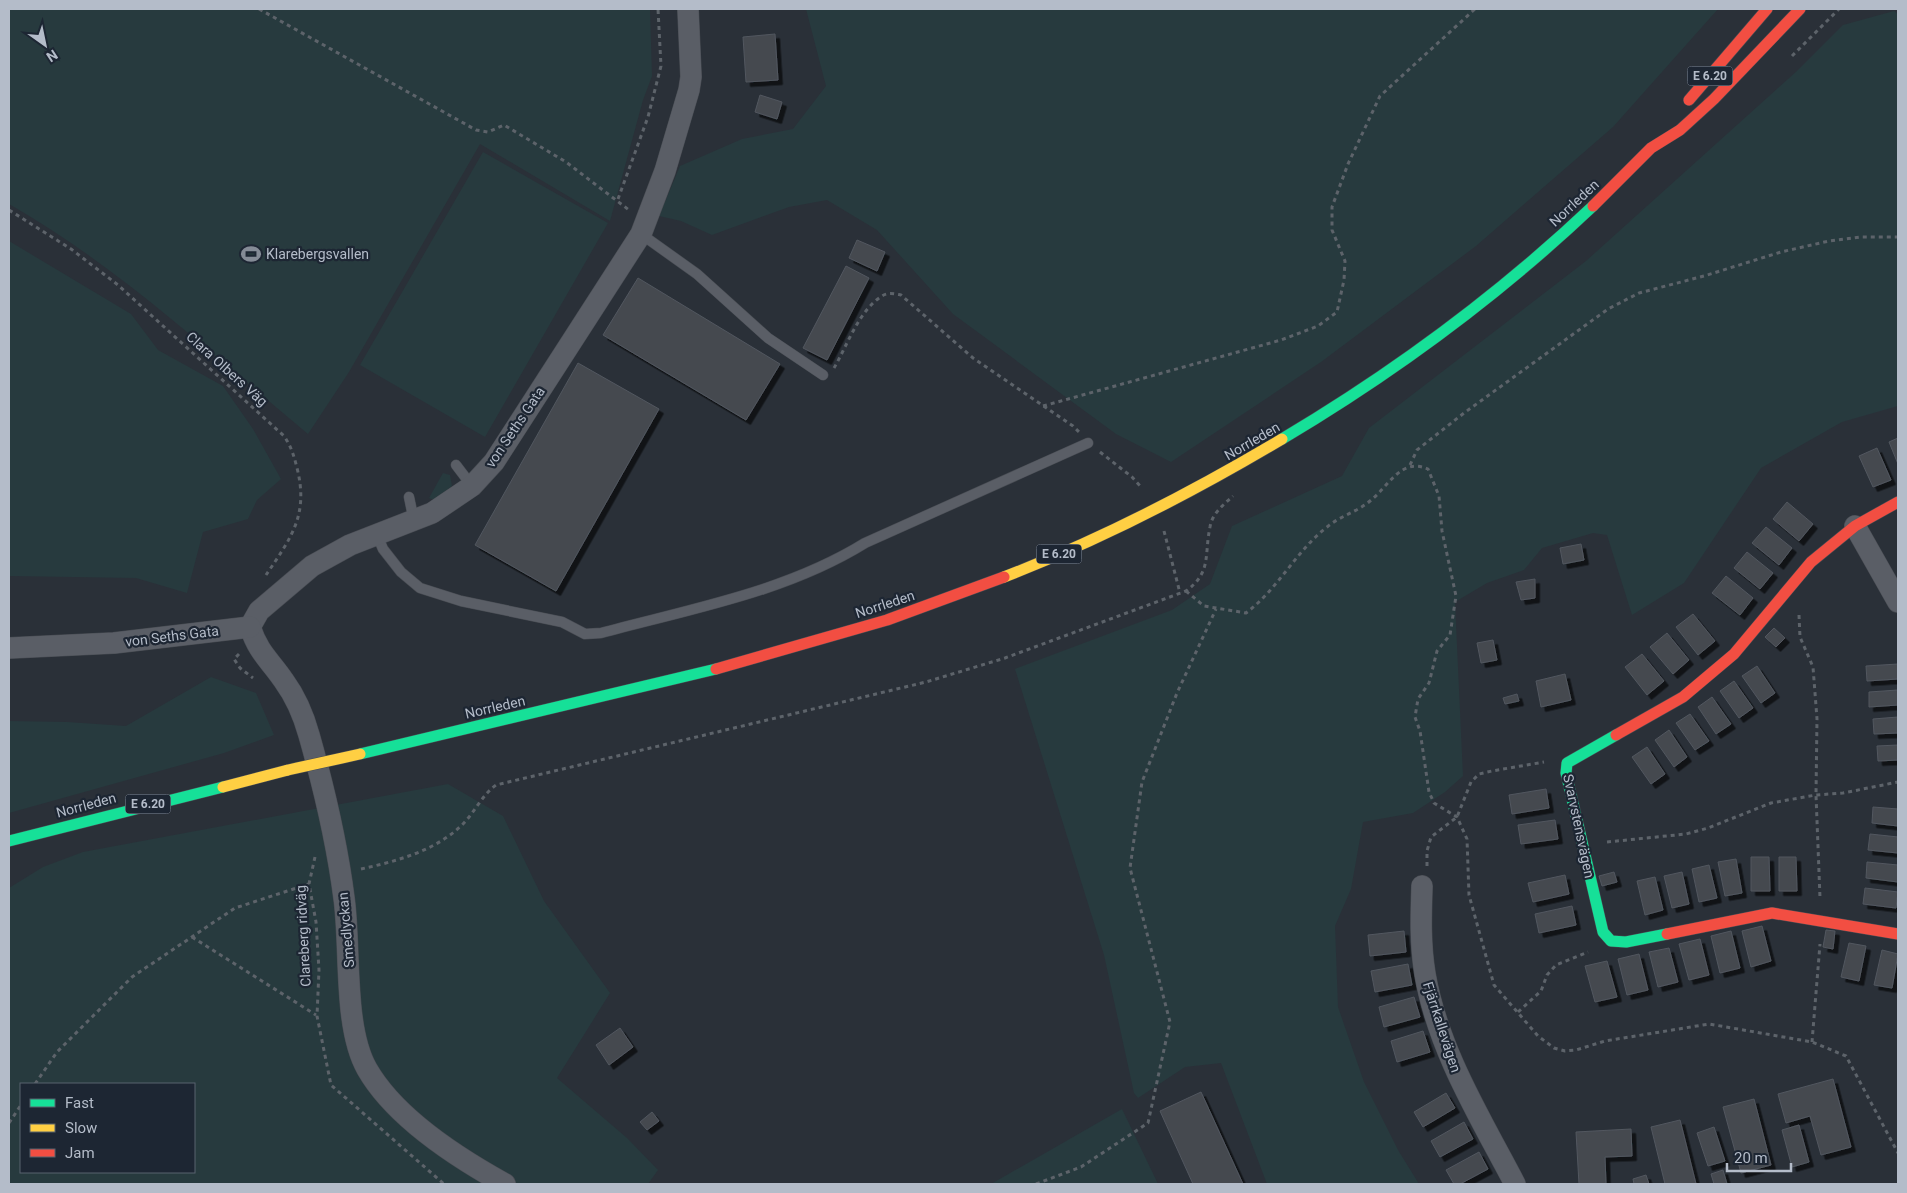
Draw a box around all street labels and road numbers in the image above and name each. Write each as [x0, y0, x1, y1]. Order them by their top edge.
road number: E 6.20 [1688, 66, 1732, 85]
street label: Norrleden [1546, 176, 1602, 230]
street label: Clara Olbers Väg [183, 328, 271, 410]
street label: von Seths Gata [482, 384, 548, 470]
street label: Norrleden [1221, 419, 1283, 463]
road number: E 6.20 [1036, 544, 1082, 564]
street label: Norrleden [853, 587, 917, 621]
street label: von Seths Gata [124, 622, 220, 650]
street label: Norrleden [463, 692, 527, 722]
street label: Svarvstensvägen [1560, 773, 1598, 879]
street label: Norrleden [54, 789, 118, 821]
road number: E 6.20 [126, 794, 170, 814]
street label: Clareberg ridväg [292, 885, 314, 987]
street label: Smedlyckan [335, 892, 357, 968]
street label: Fjärrkallevägen [1420, 980, 1464, 1074]

